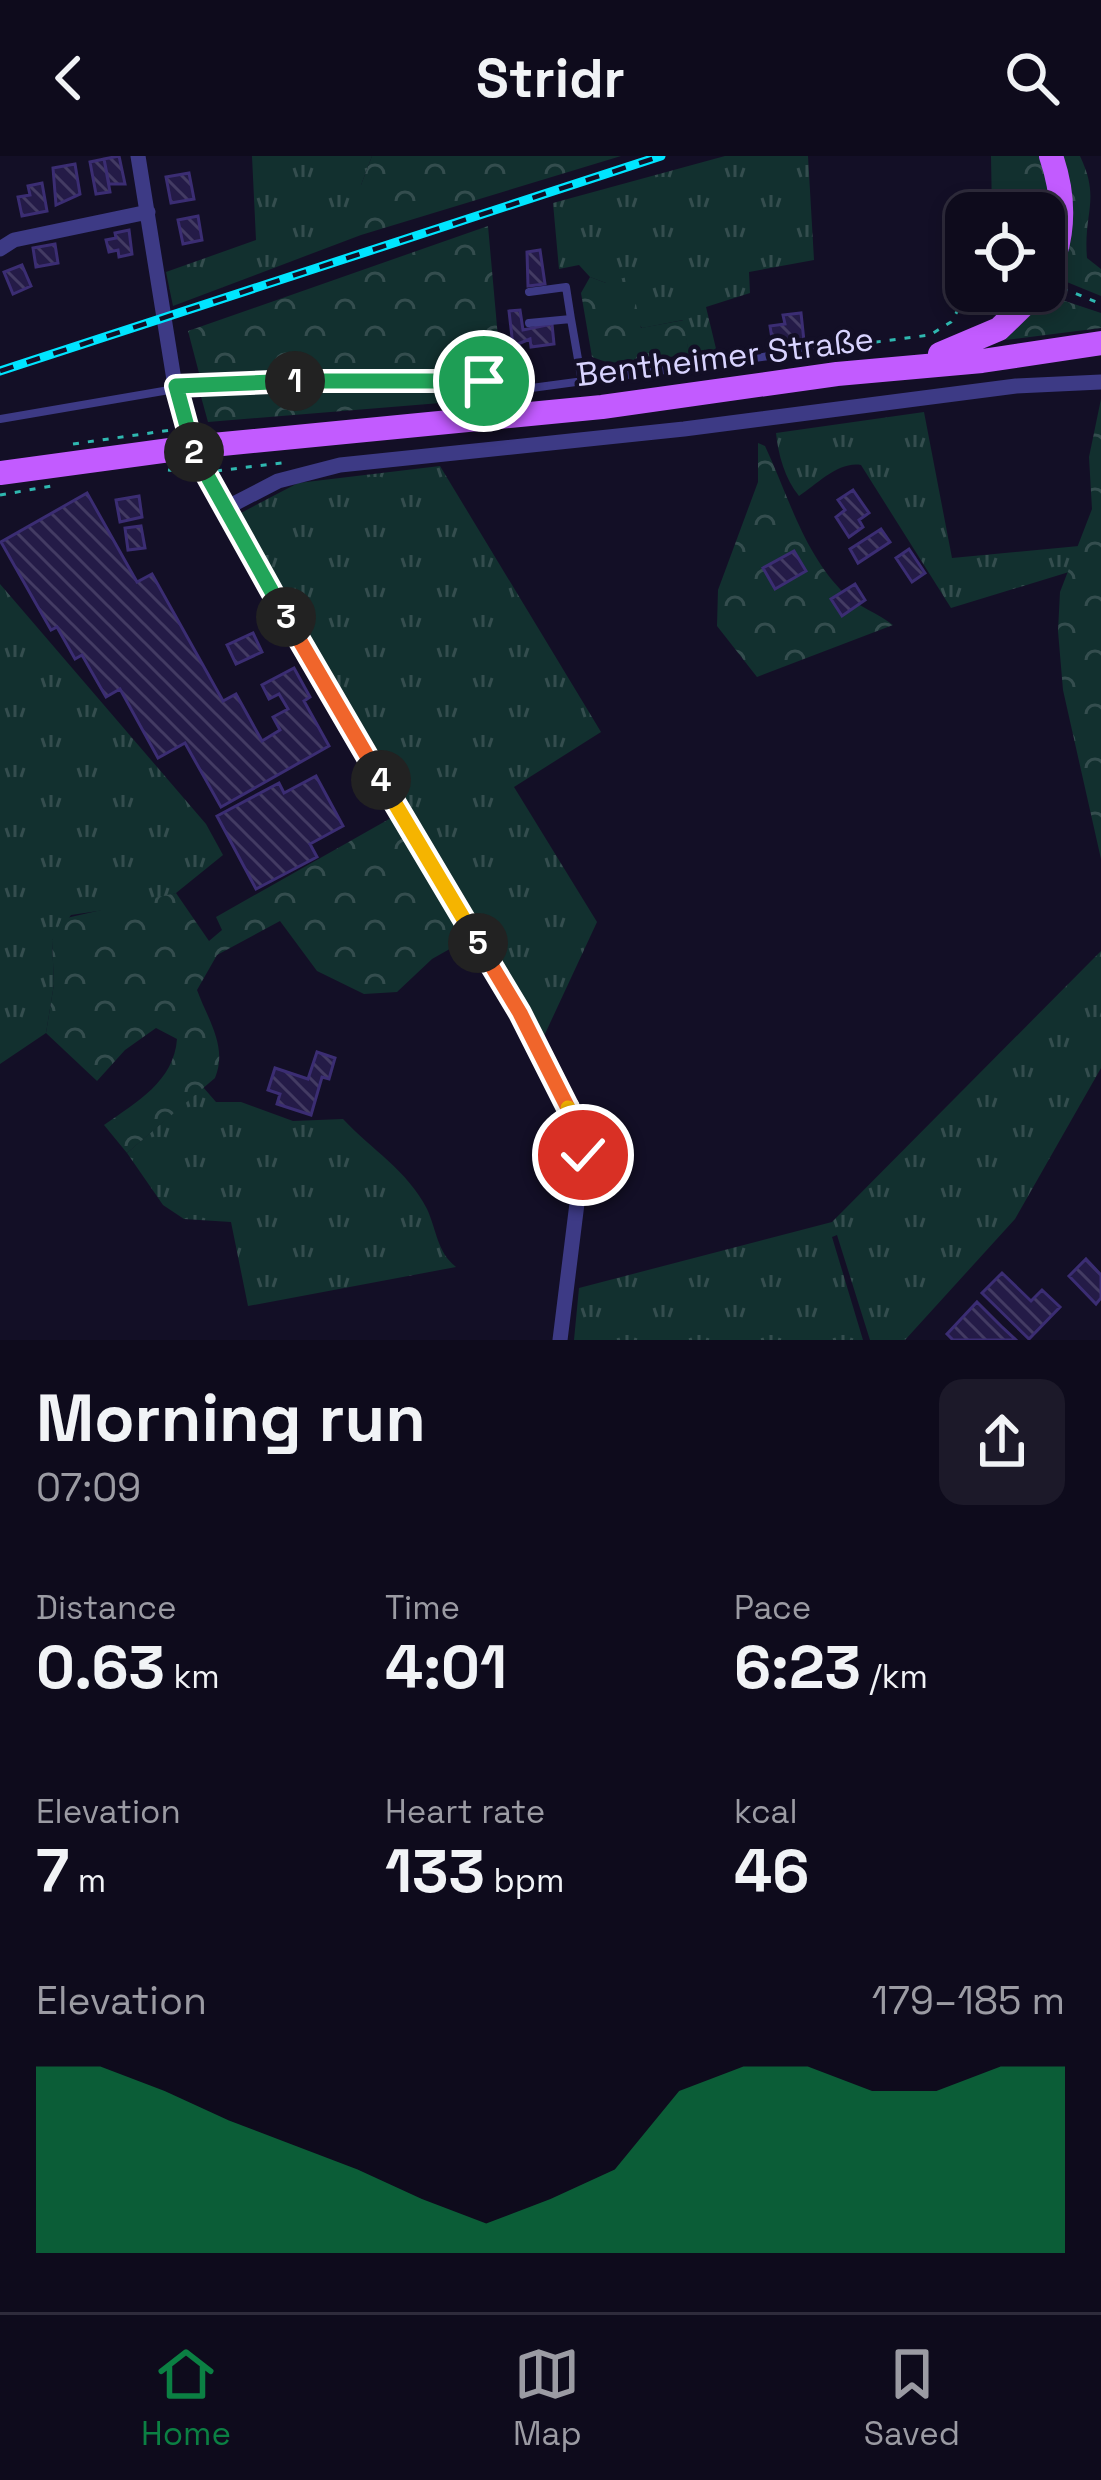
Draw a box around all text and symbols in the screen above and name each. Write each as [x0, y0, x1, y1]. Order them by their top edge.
text: Stridr [476, 44, 625, 113]
icon: back [36, 45, 102, 111]
icon: search [999, 45, 1065, 111]
map controls [945, 192, 1065, 312]
button: locate [945, 192, 1065, 312]
street label: Bentheimer Straße [574, 318, 876, 396]
pin [433, 330, 535, 432]
icon: arrive [451, 348, 517, 414]
pin: 1 [265, 351, 325, 411]
text: 1 [288, 360, 302, 402]
pin: 2 [164, 422, 224, 482]
text: 2 [184, 431, 204, 473]
pin: 3 [256, 587, 316, 647]
text: 3 [276, 596, 296, 638]
pin: 4 [351, 750, 411, 810]
text: 4 [371, 759, 392, 801]
pin: 5 [448, 913, 508, 973]
text: 5 [468, 922, 488, 964]
pin [532, 1104, 634, 1206]
icon: check [550, 1122, 616, 1188]
text: Morning run [36, 1376, 426, 1460]
button: share [939, 1379, 1065, 1505]
text: 07:09 [36, 1463, 141, 1512]
text: Distance [36, 1587, 177, 1629]
text: Time [385, 1587, 460, 1629]
text: Pace [734, 1587, 811, 1629]
text: 0.63 [36, 1629, 165, 1706]
text: 4:01 [385, 1629, 507, 1706]
text: 6:23 [734, 1629, 861, 1706]
text: km [165, 1656, 220, 1698]
text: /km [861, 1656, 928, 1698]
text: Elevation [36, 1791, 181, 1833]
text: Heart rate [385, 1791, 545, 1833]
text: kcal [734, 1791, 798, 1833]
text: 7 [36, 1833, 69, 1910]
text: 133 [385, 1833, 485, 1910]
text: 46 [734, 1833, 809, 1910]
text: m [69, 1860, 106, 1902]
text: bpm [485, 1860, 564, 1902]
text: Elevation [36, 1976, 207, 2025]
text: 179–185 m [872, 1976, 1065, 2025]
tab: Home [141, 2341, 231, 2455]
tab: Map [513, 2341, 582, 2455]
tab: Saved [864, 2341, 960, 2455]

